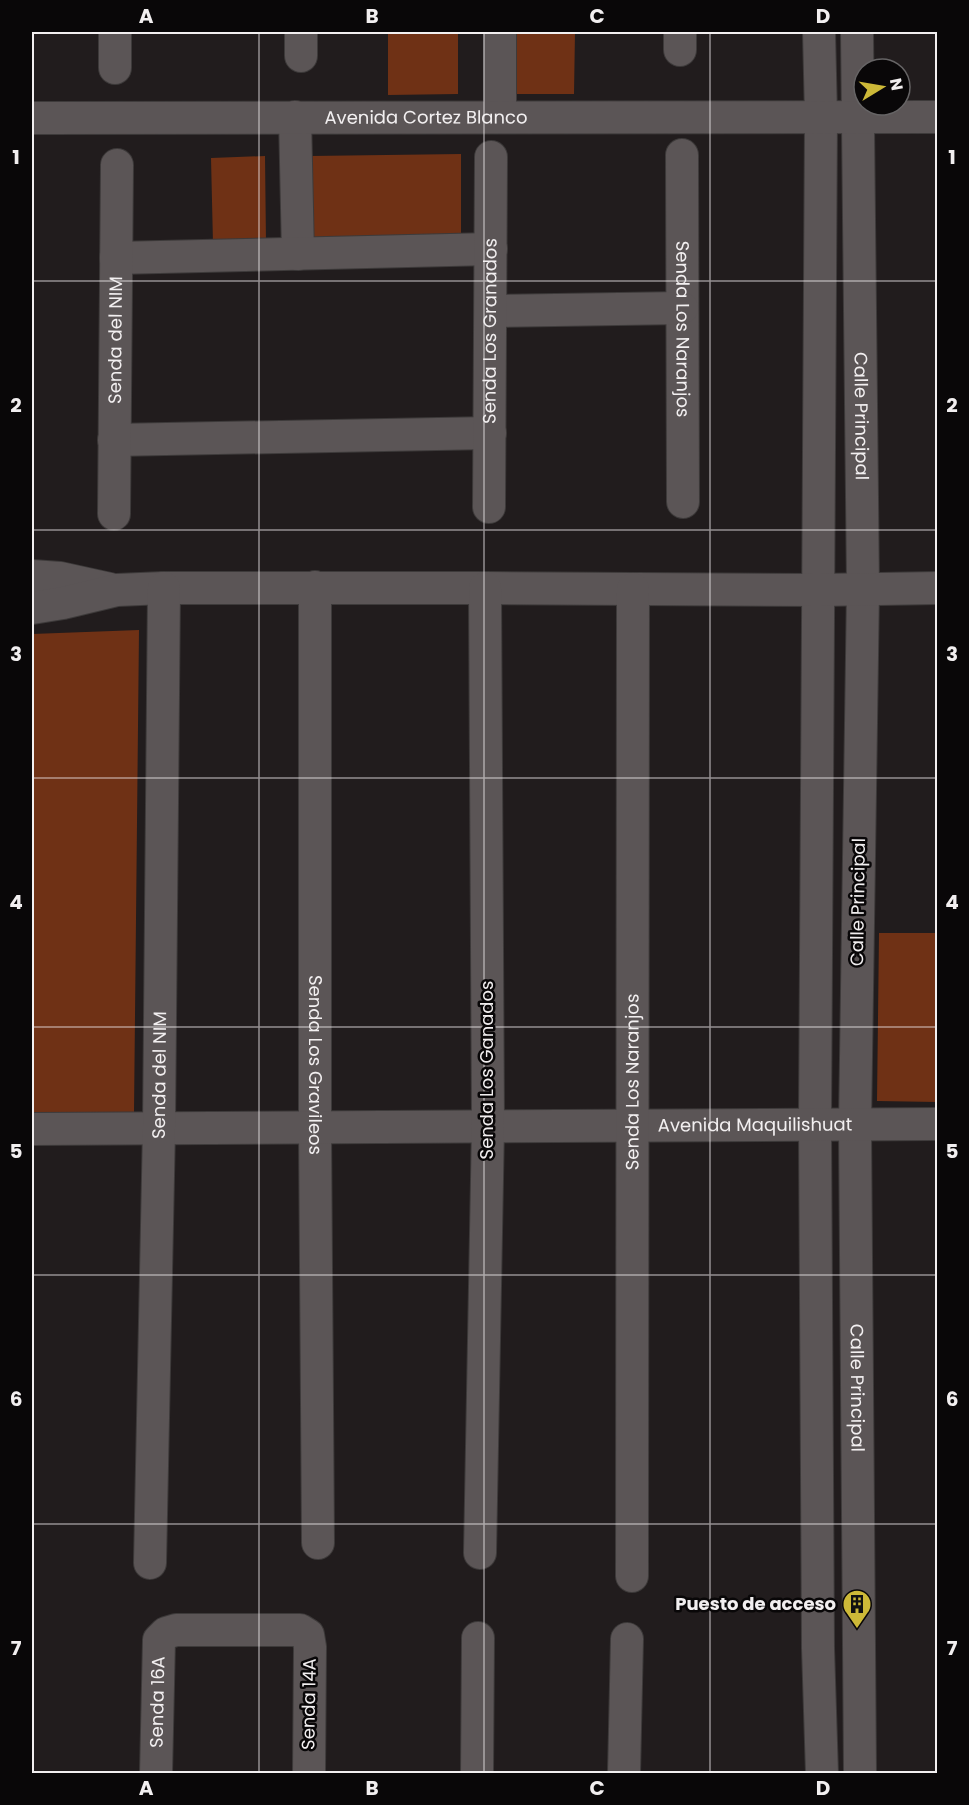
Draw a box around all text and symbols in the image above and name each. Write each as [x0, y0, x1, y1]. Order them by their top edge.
text: A [139, 2, 154, 30]
text: B [365, 2, 379, 30]
text: C [589, 2, 605, 30]
text: D [816, 2, 830, 30]
north arrow [852, 57, 912, 117]
text: N [884, 76, 909, 92]
street label: Avenida Cortez Blanco [324, 104, 528, 130]
text: 1 [12, 143, 20, 171]
text: 1 [948, 143, 956, 171]
street label: Senda Los Granados [476, 238, 503, 424]
street label: Senda Los Naranjos [670, 241, 696, 417]
street label: Senda del NIM [102, 276, 128, 404]
street label: Calle Principal [848, 352, 875, 480]
text: 2 [10, 391, 22, 419]
text: 2 [946, 391, 958, 419]
text: 3 [10, 640, 22, 668]
text: 3 [946, 640, 958, 668]
street label: Calle Principal [844, 838, 871, 966]
text: 4 [9, 888, 23, 916]
text: 4 [945, 888, 959, 916]
street label: Senda Los Gravileos [303, 975, 328, 1155]
street label: Senda Los Ganados [474, 981, 499, 1159]
street label: Senda Los Naranjos [619, 994, 645, 1170]
street label: Senda del NIM [146, 1011, 172, 1139]
street label: Avenida Maquilishuat [658, 1111, 852, 1138]
text: 5 [10, 1137, 23, 1165]
text: 5 [946, 1137, 959, 1165]
street label: Calle Principal [845, 1324, 871, 1452]
text: 6 [10, 1385, 22, 1413]
text: 6 [946, 1385, 958, 1413]
building icon: Puesto de acceso [841, 1588, 873, 1630]
place label: Puesto de acceso [675, 1591, 836, 1616]
text: 7 [11, 1634, 22, 1662]
text: 7 [947, 1634, 958, 1662]
street label: Senda 16A [144, 1656, 171, 1748]
street label: Senda 14A [295, 1658, 322, 1750]
text: A [139, 1774, 154, 1802]
text: B [365, 1774, 379, 1802]
text: C [589, 1774, 605, 1802]
text: D [816, 1774, 830, 1802]

